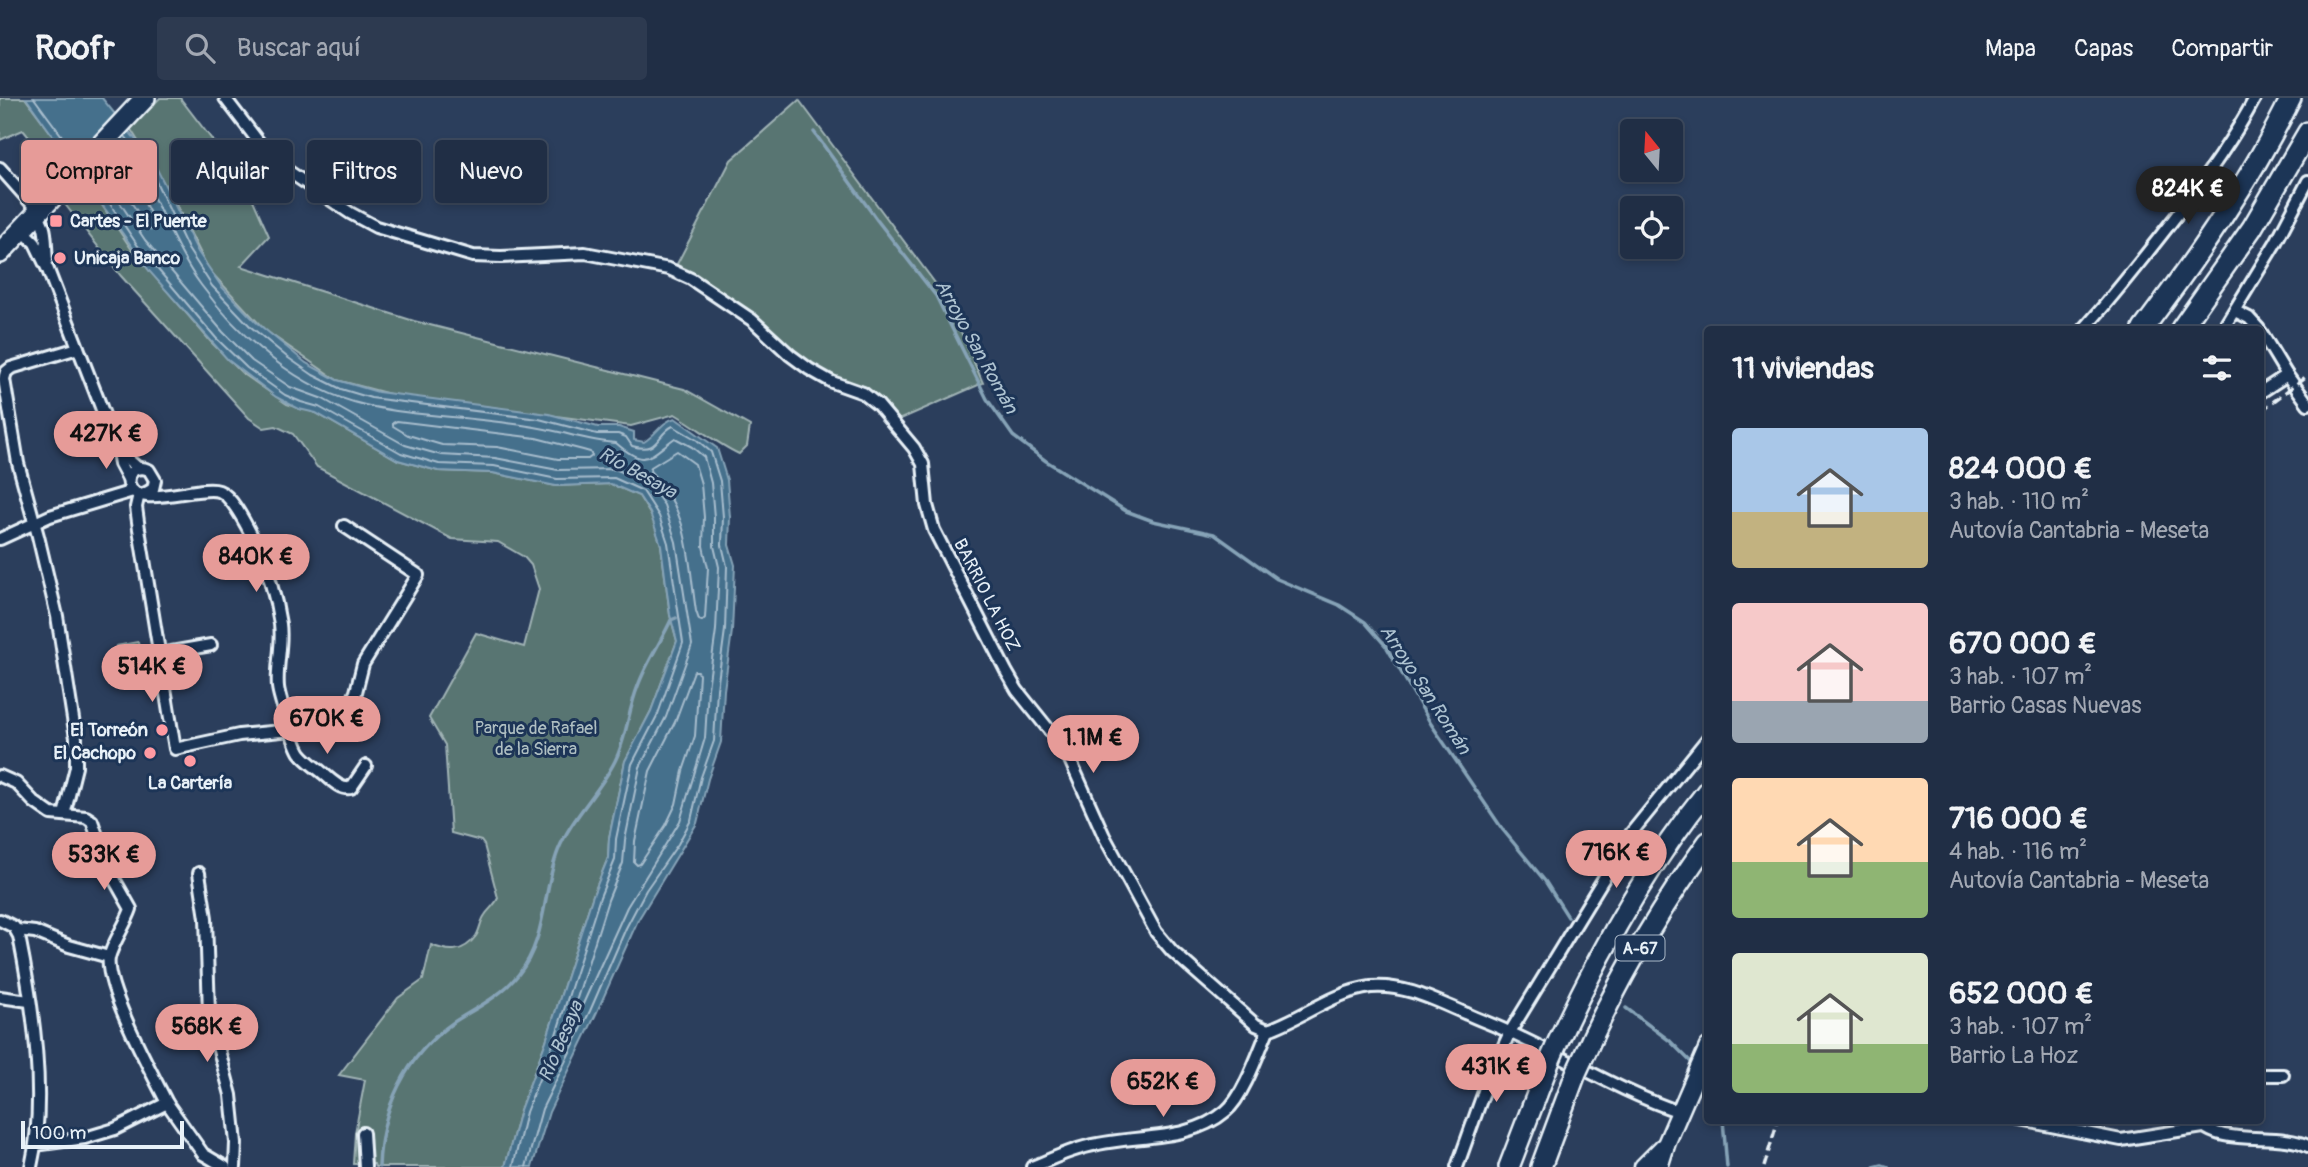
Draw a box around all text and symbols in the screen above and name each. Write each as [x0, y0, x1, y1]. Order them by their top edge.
search box [157, 17, 647, 80]
text: Roofr [35, 28, 115, 69]
icon: search [181, 29, 219, 67]
text: Buscar aquí [237, 32, 361, 64]
text: Mapa [1985, 34, 2036, 63]
text: Capas [2074, 34, 2133, 63]
text: Compartir [2171, 34, 2273, 63]
north arrow [1620, 119, 1684, 182]
map controls [1620, 119, 1683, 259]
chip: Comprar [21, 140, 157, 203]
chip: Alquilar [171, 140, 293, 203]
chip: Filtros [307, 140, 421, 203]
chip: Nuevo [435, 140, 547, 203]
pin: 824K € [2131, 166, 2245, 226]
text: 824K € [2152, 174, 2224, 203]
button: locate [1620, 196, 1683, 259]
place label: Cartes - El Puente [70, 210, 208, 233]
marker: Cartes - El Puente [48, 213, 64, 229]
place label: Unicaja Banco [74, 247, 181, 270]
marker: Unicaja Banco [52, 250, 68, 266]
water label: Arroyo San Román [929, 275, 1023, 419]
icon: filters [2198, 349, 2236, 387]
text: 11 viviendas [1732, 350, 1874, 387]
pin: 427K € [49, 412, 163, 471]
text: 427K € [70, 419, 142, 448]
water label: Río Besaya [595, 442, 682, 505]
text: 824 000 € [1949, 450, 2093, 487]
icon: home [1788, 456, 1872, 540]
text: 3 hab. · 110 m² [1949, 487, 2089, 516]
text: Autovía Cantabria - Meseta [1949, 516, 2209, 545]
pin: 840K € [199, 534, 313, 594]
street label: BARRIO LA HOZ [948, 535, 1025, 656]
text: 840K € [219, 542, 293, 571]
water label: Arroyo San Román [1374, 620, 1477, 760]
text: 670 000 € [1949, 625, 2097, 662]
icon: home [1788, 631, 1872, 715]
pin: 514K € [95, 644, 209, 704]
text: 514K € [118, 652, 186, 681]
text: 3 hab. · 107 m² [1949, 662, 2092, 691]
text: Barrio Casas Nuevas [1949, 691, 2142, 720]
pin: 670K € [270, 696, 384, 756]
text: 670K € [289, 704, 365, 733]
pin: 1.1M € [1036, 716, 1150, 775]
park label: Parque de Rafael de la Sierra [475, 717, 597, 761]
place label: El Torreón [70, 719, 148, 742]
marker: El Torreón [154, 722, 170, 738]
text: 1.1M € [1063, 723, 1123, 752]
place label: El Cachopo [53, 742, 136, 765]
marker: El Cachopo [142, 745, 158, 761]
marker: La Cartería [182, 753, 198, 769]
place label: La Cartería [148, 772, 233, 795]
text: 716 000 € [1949, 800, 2088, 837]
icon: home [1788, 806, 1872, 890]
pin: 716K € [1559, 830, 1673, 890]
pin: 533K € [47, 832, 161, 892]
text: 4 hab. · 116 m² [1949, 837, 2087, 866]
text: 716K € [1582, 838, 1650, 867]
text: 533K € [68, 840, 140, 869]
text: Autovía Cantabria - Meseta [1949, 866, 2209, 895]
road number: A-67 [1616, 936, 1664, 960]
text: 652 000 € [1949, 975, 2094, 1012]
icon: home [1788, 981, 1872, 1065]
water label: Río Besaya [533, 996, 589, 1085]
pin: 568K € [150, 1004, 264, 1064]
text: 568K € [171, 1012, 243, 1041]
text: 3 hab. · 107 m² [1949, 1012, 2092, 1041]
text: Barrio La Hoz [1949, 1041, 2078, 1070]
pin: 431K € [1439, 1044, 1553, 1104]
text: 431K € [1461, 1052, 1531, 1081]
pin: 652K € [1106, 1060, 1220, 1119]
text: 652K € [1127, 1067, 1199, 1096]
scale bar [21, 1118, 184, 1150]
text: 100 m [32, 1121, 86, 1145]

